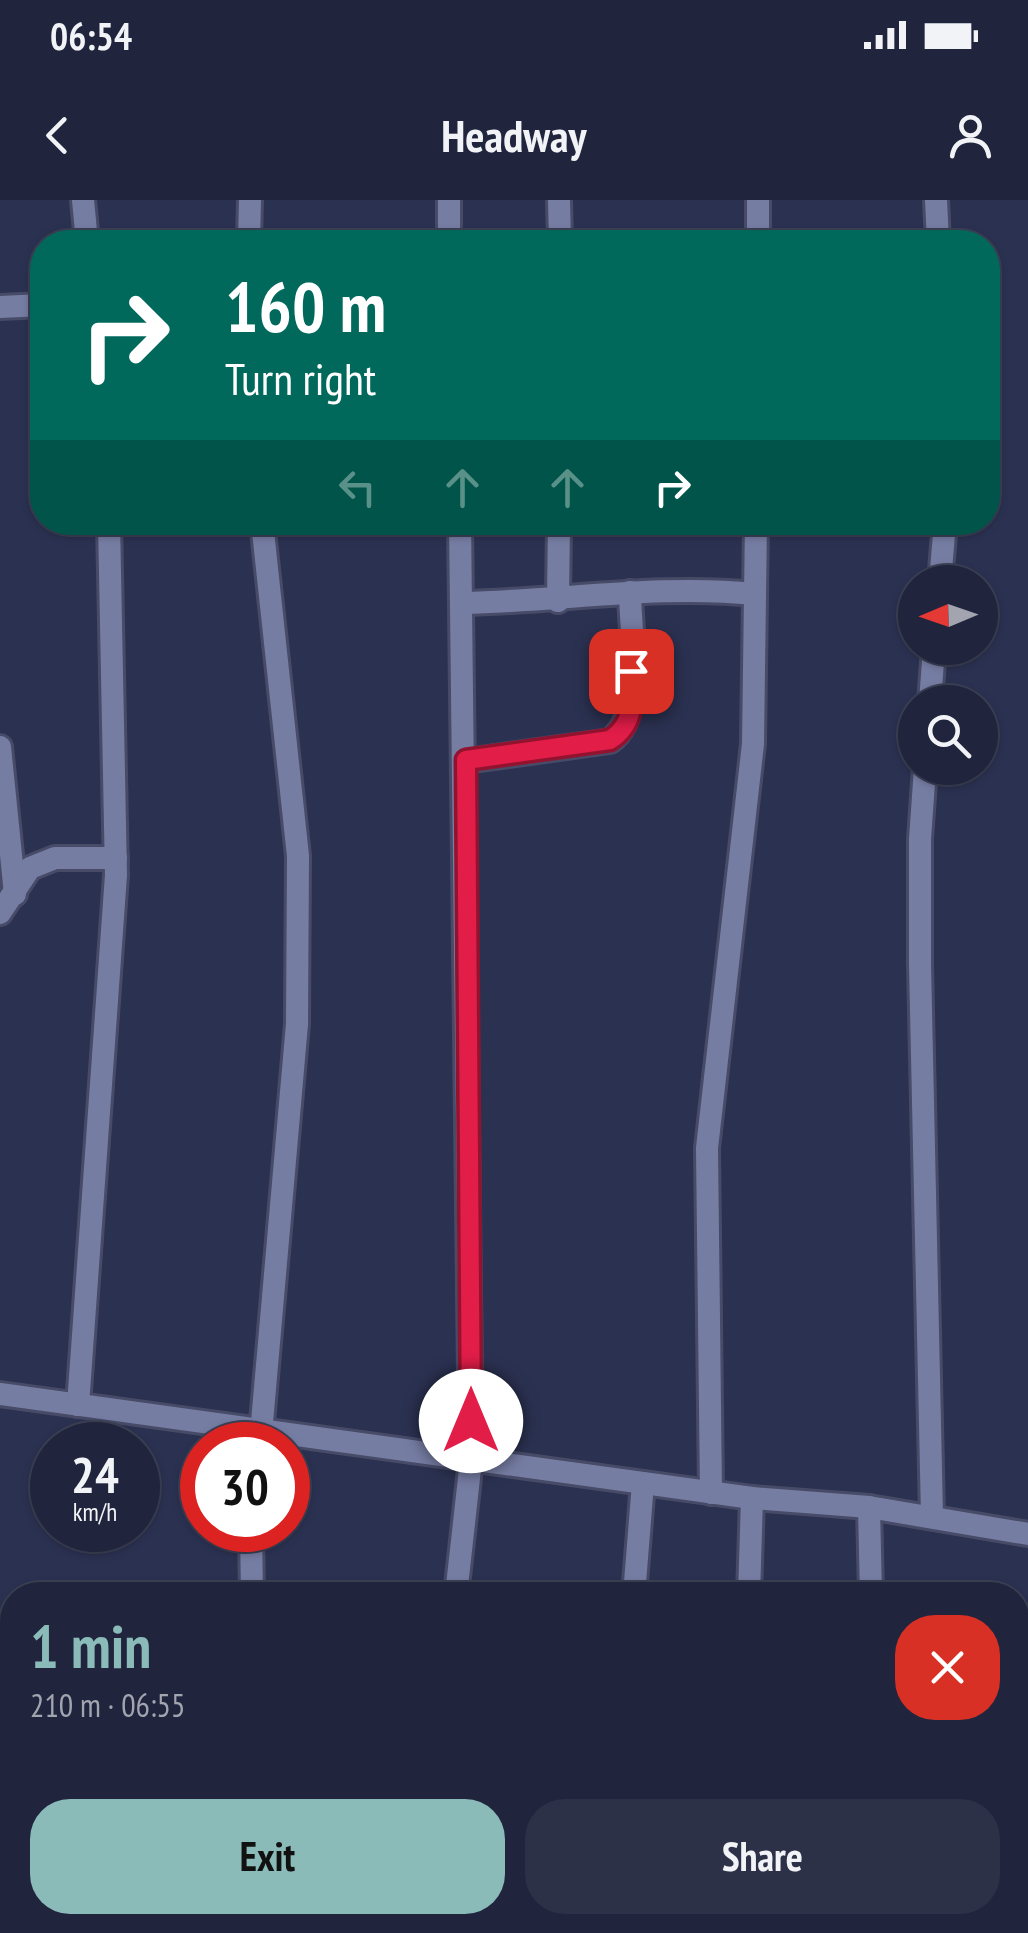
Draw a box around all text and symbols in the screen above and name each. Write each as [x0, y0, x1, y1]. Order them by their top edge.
text: 06:54 [50, 11, 132, 60]
text: Headway [441, 106, 587, 164]
icon: back [30, 108, 85, 163]
icon: person [943, 108, 998, 163]
text: 160 m [225, 261, 386, 351]
icon: right [60, 270, 190, 400]
text: Turn right [225, 349, 376, 407]
icon: left [330, 460, 385, 515]
icon: ahead [435, 460, 490, 515]
icon: ahead [540, 460, 595, 515]
icon: right [645, 460, 700, 515]
north arrow [898, 565, 998, 665]
map controls [898, 565, 998, 785]
pin [589, 629, 674, 714]
icon: arrive [604, 644, 659, 699]
button: search [898, 685, 998, 785]
position arrow [419, 1369, 523, 1473]
speed limit sign: 30 [180, 1422, 310, 1552]
text: 24 [71, 1442, 119, 1507]
text: km/h [73, 1496, 117, 1528]
text: 1 min [30, 1607, 151, 1685]
button: close [895, 1615, 1000, 1720]
text: 210 m · 06:55 [30, 1684, 185, 1726]
button: Exit [30, 1799, 505, 1914]
button: Share [525, 1799, 1000, 1914]

